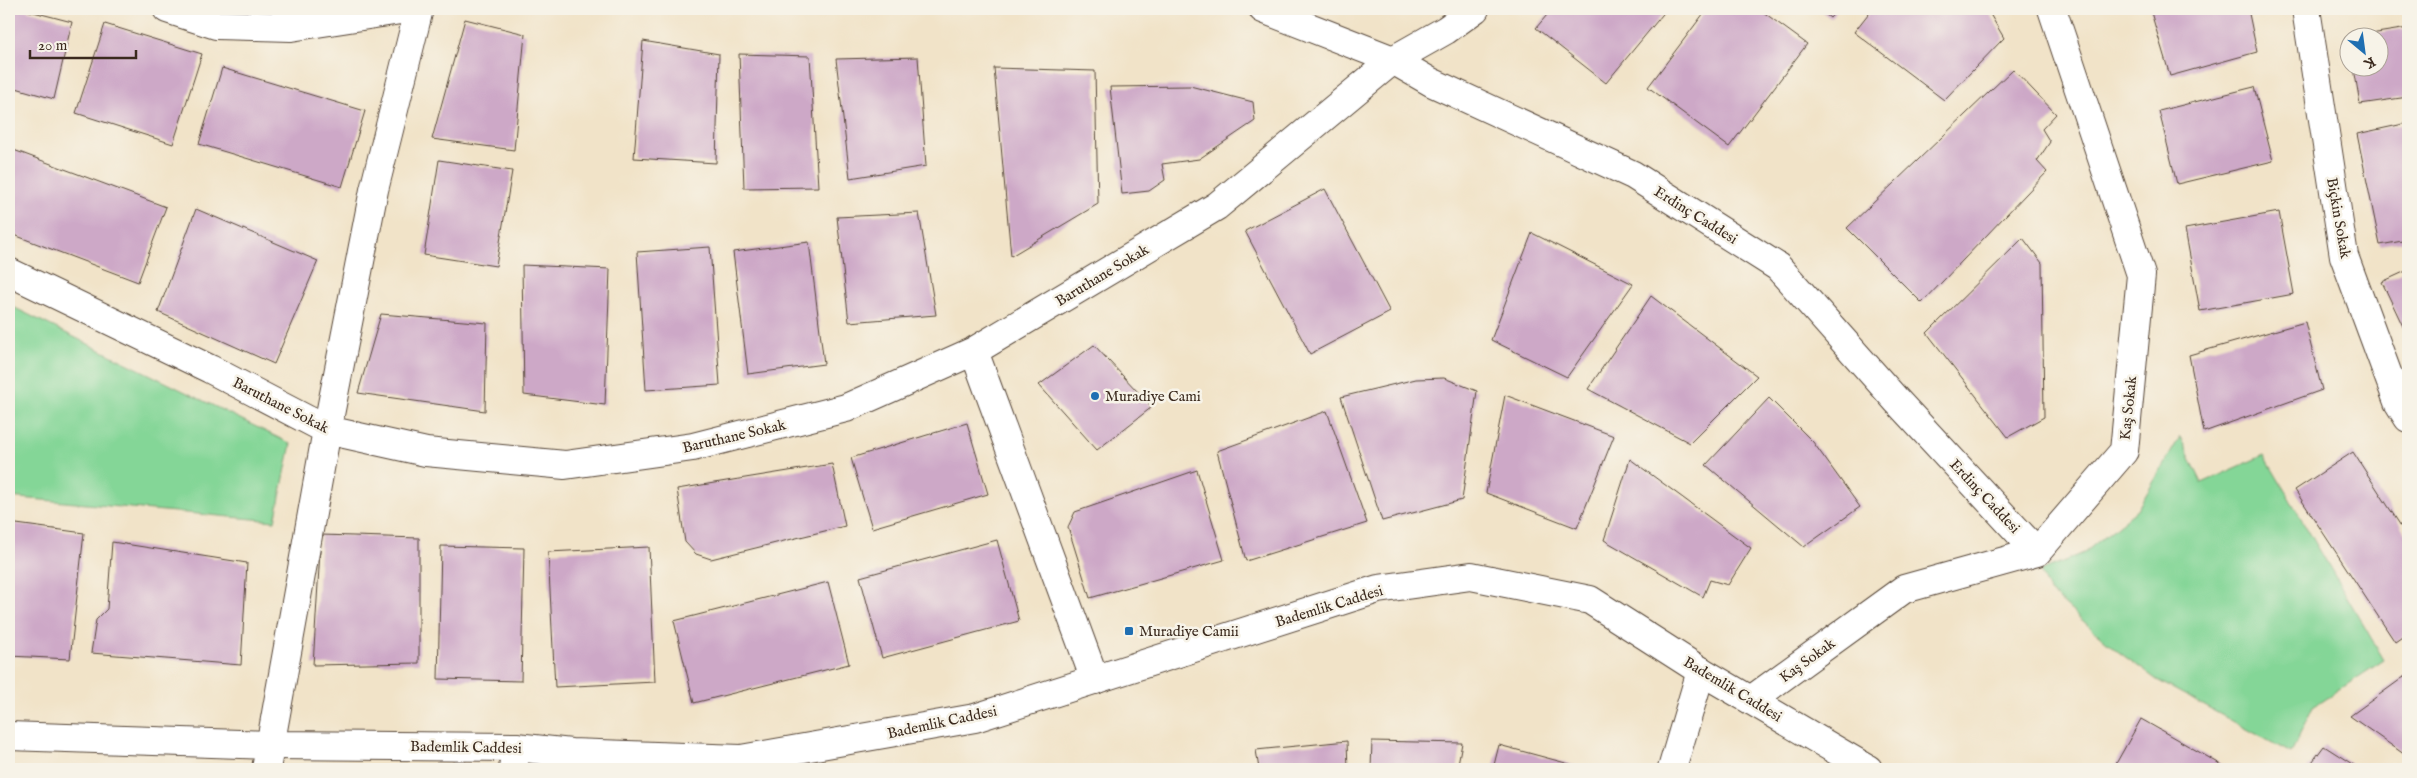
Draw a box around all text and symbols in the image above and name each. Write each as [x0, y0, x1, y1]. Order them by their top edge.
scale bar [30, 28, 136, 60]
north arrow [2340, 28, 2390, 78]
text: 20 m [38, 36, 68, 55]
text: K [2360, 52, 2379, 73]
street label: Biçkin Sokak [2322, 176, 2355, 261]
street label: Erdinç Caddesi [1650, 182, 1741, 249]
street label: Baruthane Sokak [1052, 240, 1153, 311]
street label: Baruthane Sokak [229, 373, 333, 438]
street label: Kaş Sokak [2116, 374, 2141, 441]
place label: Muradiye Cami [1105, 387, 1201, 406]
marker: Muradiye Cami [1089, 390, 1101, 402]
street label: Baruthane Sokak [680, 415, 789, 458]
street label: Erdinç Caddesi [1945, 455, 2024, 538]
street label: Bademlik Caddesi [1273, 581, 1385, 632]
place label: Muradiye Camii [1139, 622, 1239, 641]
marker: Muradiye Camii [1123, 625, 1135, 637]
street label: Kaş Sokak [1776, 633, 1840, 687]
street label: Bademlik Caddesi [1680, 653, 1786, 726]
street label: Bademlik Caddesi [886, 702, 999, 743]
street label: Bademlik Caddesi [410, 737, 522, 758]

